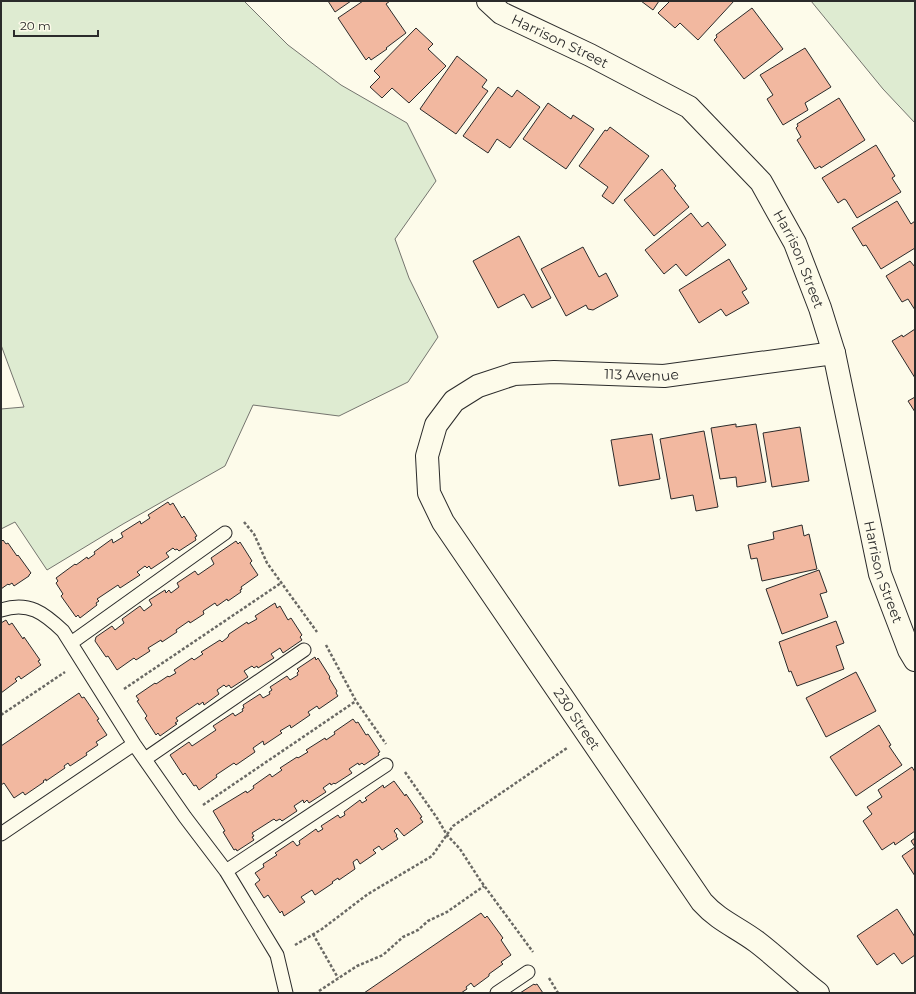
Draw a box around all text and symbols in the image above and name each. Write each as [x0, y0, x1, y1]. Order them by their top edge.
street label: Harrison Street [508, 10, 612, 72]
scale bar [14, 12, 98, 38]
text: 20 m [20, 18, 51, 33]
street label: Harrison Street [769, 207, 828, 311]
street label: 113 Avenue [604, 365, 680, 385]
street label: Harrison Street [860, 519, 907, 626]
street label: 230 Street [550, 684, 605, 754]

